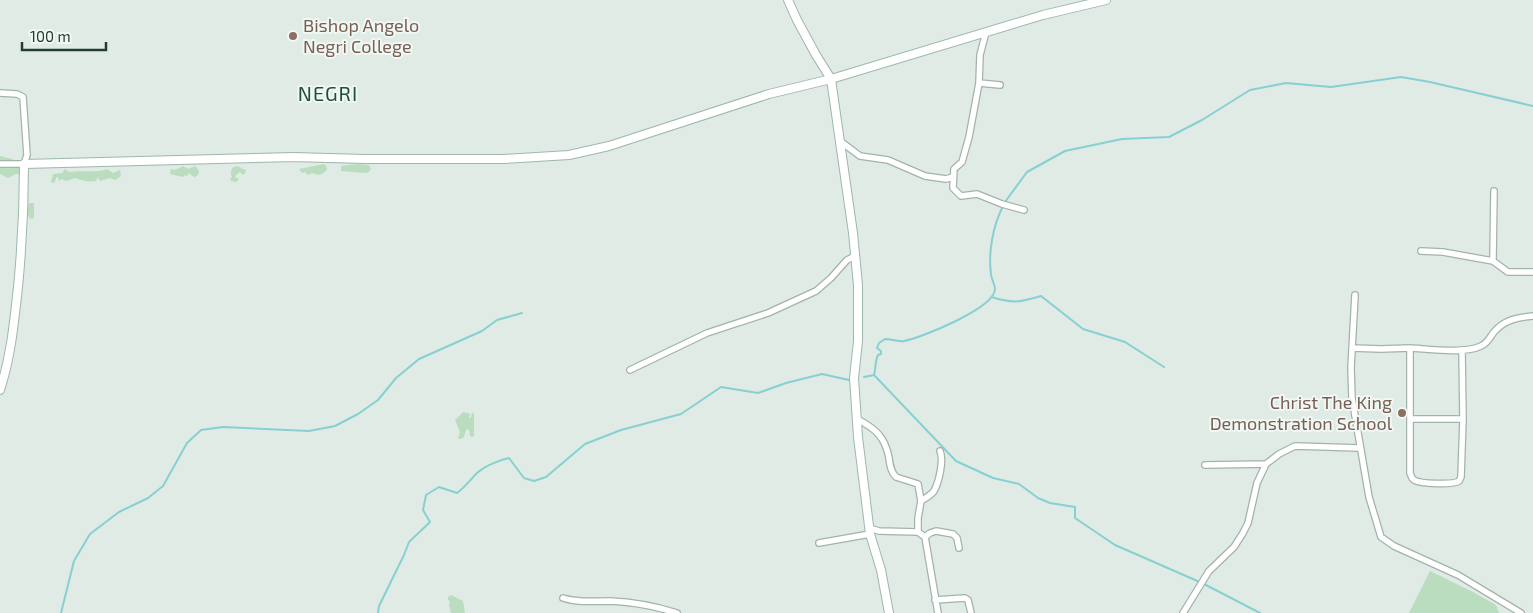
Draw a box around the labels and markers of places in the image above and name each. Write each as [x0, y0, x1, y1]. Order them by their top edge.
place label: Bishop Angelo Negri College [303, 14, 419, 57]
marker: Bishop Angelo Negri College [287, 30, 299, 42]
place label: Christ The King Demonstration School [1210, 391, 1393, 434]
marker: Christ The King Demonstration School [1396, 407, 1408, 419]

